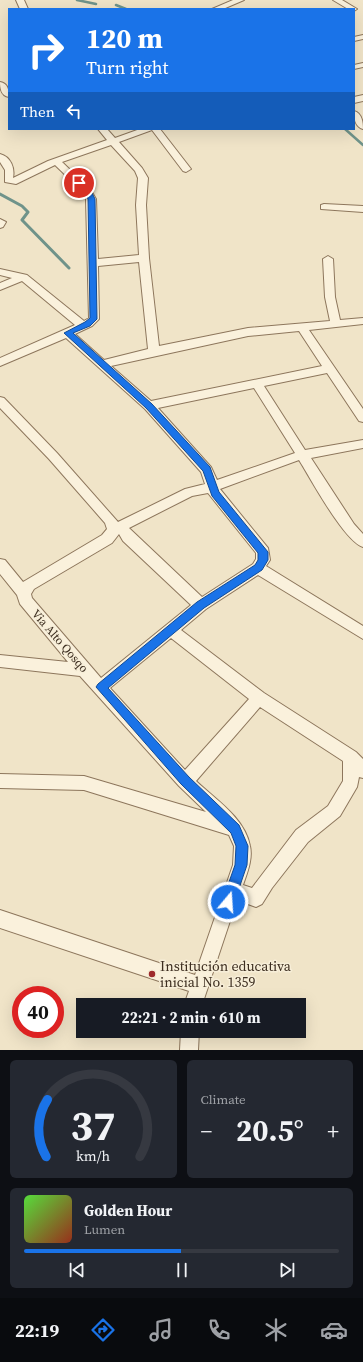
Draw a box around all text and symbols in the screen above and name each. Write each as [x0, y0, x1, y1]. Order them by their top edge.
text: 120 m [86, 19, 163, 57]
icon: right [20, 24, 72, 76]
text: Turn right [86, 55, 168, 80]
icon: left [63, 100, 85, 122]
text: Then [20, 101, 55, 122]
pin [62, 166, 96, 200]
icon: arrive [68, 172, 90, 194]
street label: Via Alto Qosqo [28, 606, 92, 676]
position arrow [207, 881, 249, 923]
place label: Institución educativa inicial No. 1359 [160, 956, 292, 992]
marker: Institución educativa inicial No. 1359 [147, 969, 157, 979]
speed limit sign: 40 [12, 986, 64, 1038]
text: 22:21 · 2 min · 610 m [122, 1007, 261, 1028]
text: Climate [201, 1091, 246, 1108]
text: 37 [71, 1097, 116, 1154]
text: 20.5° [236, 1110, 304, 1151]
text: − [201, 1116, 212, 1146]
text: + [327, 1116, 339, 1146]
text: km/h [76, 1146, 111, 1166]
text: Golden Hour [84, 1200, 172, 1221]
text: Lumen [84, 1221, 125, 1238]
icon: previous [66, 1259, 88, 1281]
icon: pause [171, 1259, 193, 1281]
icon: next [276, 1259, 298, 1281]
icon: directions [89, 1316, 117, 1344]
icon: music [147, 1316, 175, 1344]
icon: phone [205, 1316, 233, 1344]
icon: climate [262, 1316, 290, 1344]
icon: car [320, 1316, 348, 1344]
text: 22:19 [15, 1318, 59, 1343]

